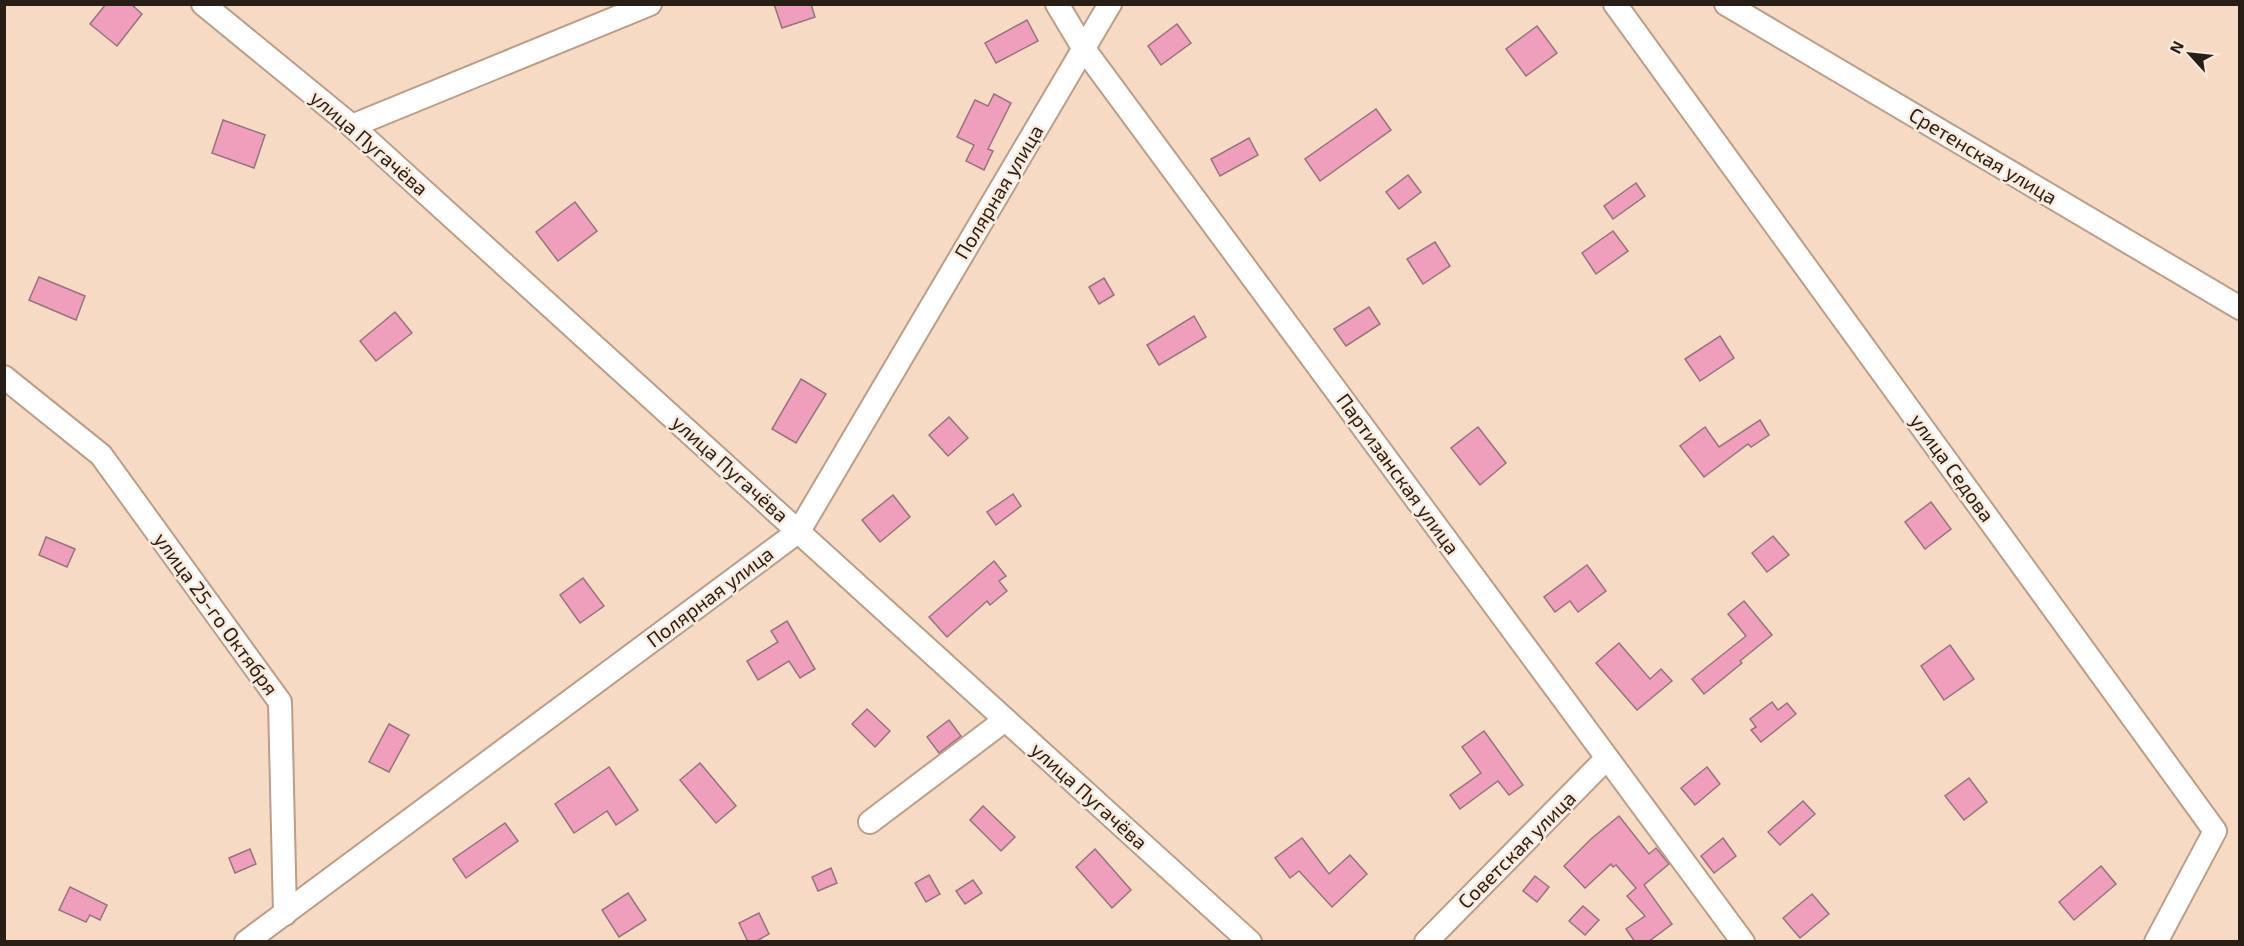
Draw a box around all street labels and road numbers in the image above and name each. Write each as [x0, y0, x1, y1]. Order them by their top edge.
street label: улица Пугачёва [305, 85, 433, 201]
street label: Сретенская улица [1905, 102, 2062, 210]
street label: Полярная улица [949, 120, 1048, 263]
street label: Партизанская улица [1332, 388, 1465, 559]
street label: улица Седова [1905, 409, 2000, 527]
street label: улица Пугачёва [667, 410, 794, 527]
street label: улица 25-го Октября [149, 527, 284, 700]
street label: Полярная улица [641, 541, 778, 652]
street label: улица Пугачёва [1026, 737, 1153, 854]
street label: Советская улица [1452, 785, 1581, 914]

